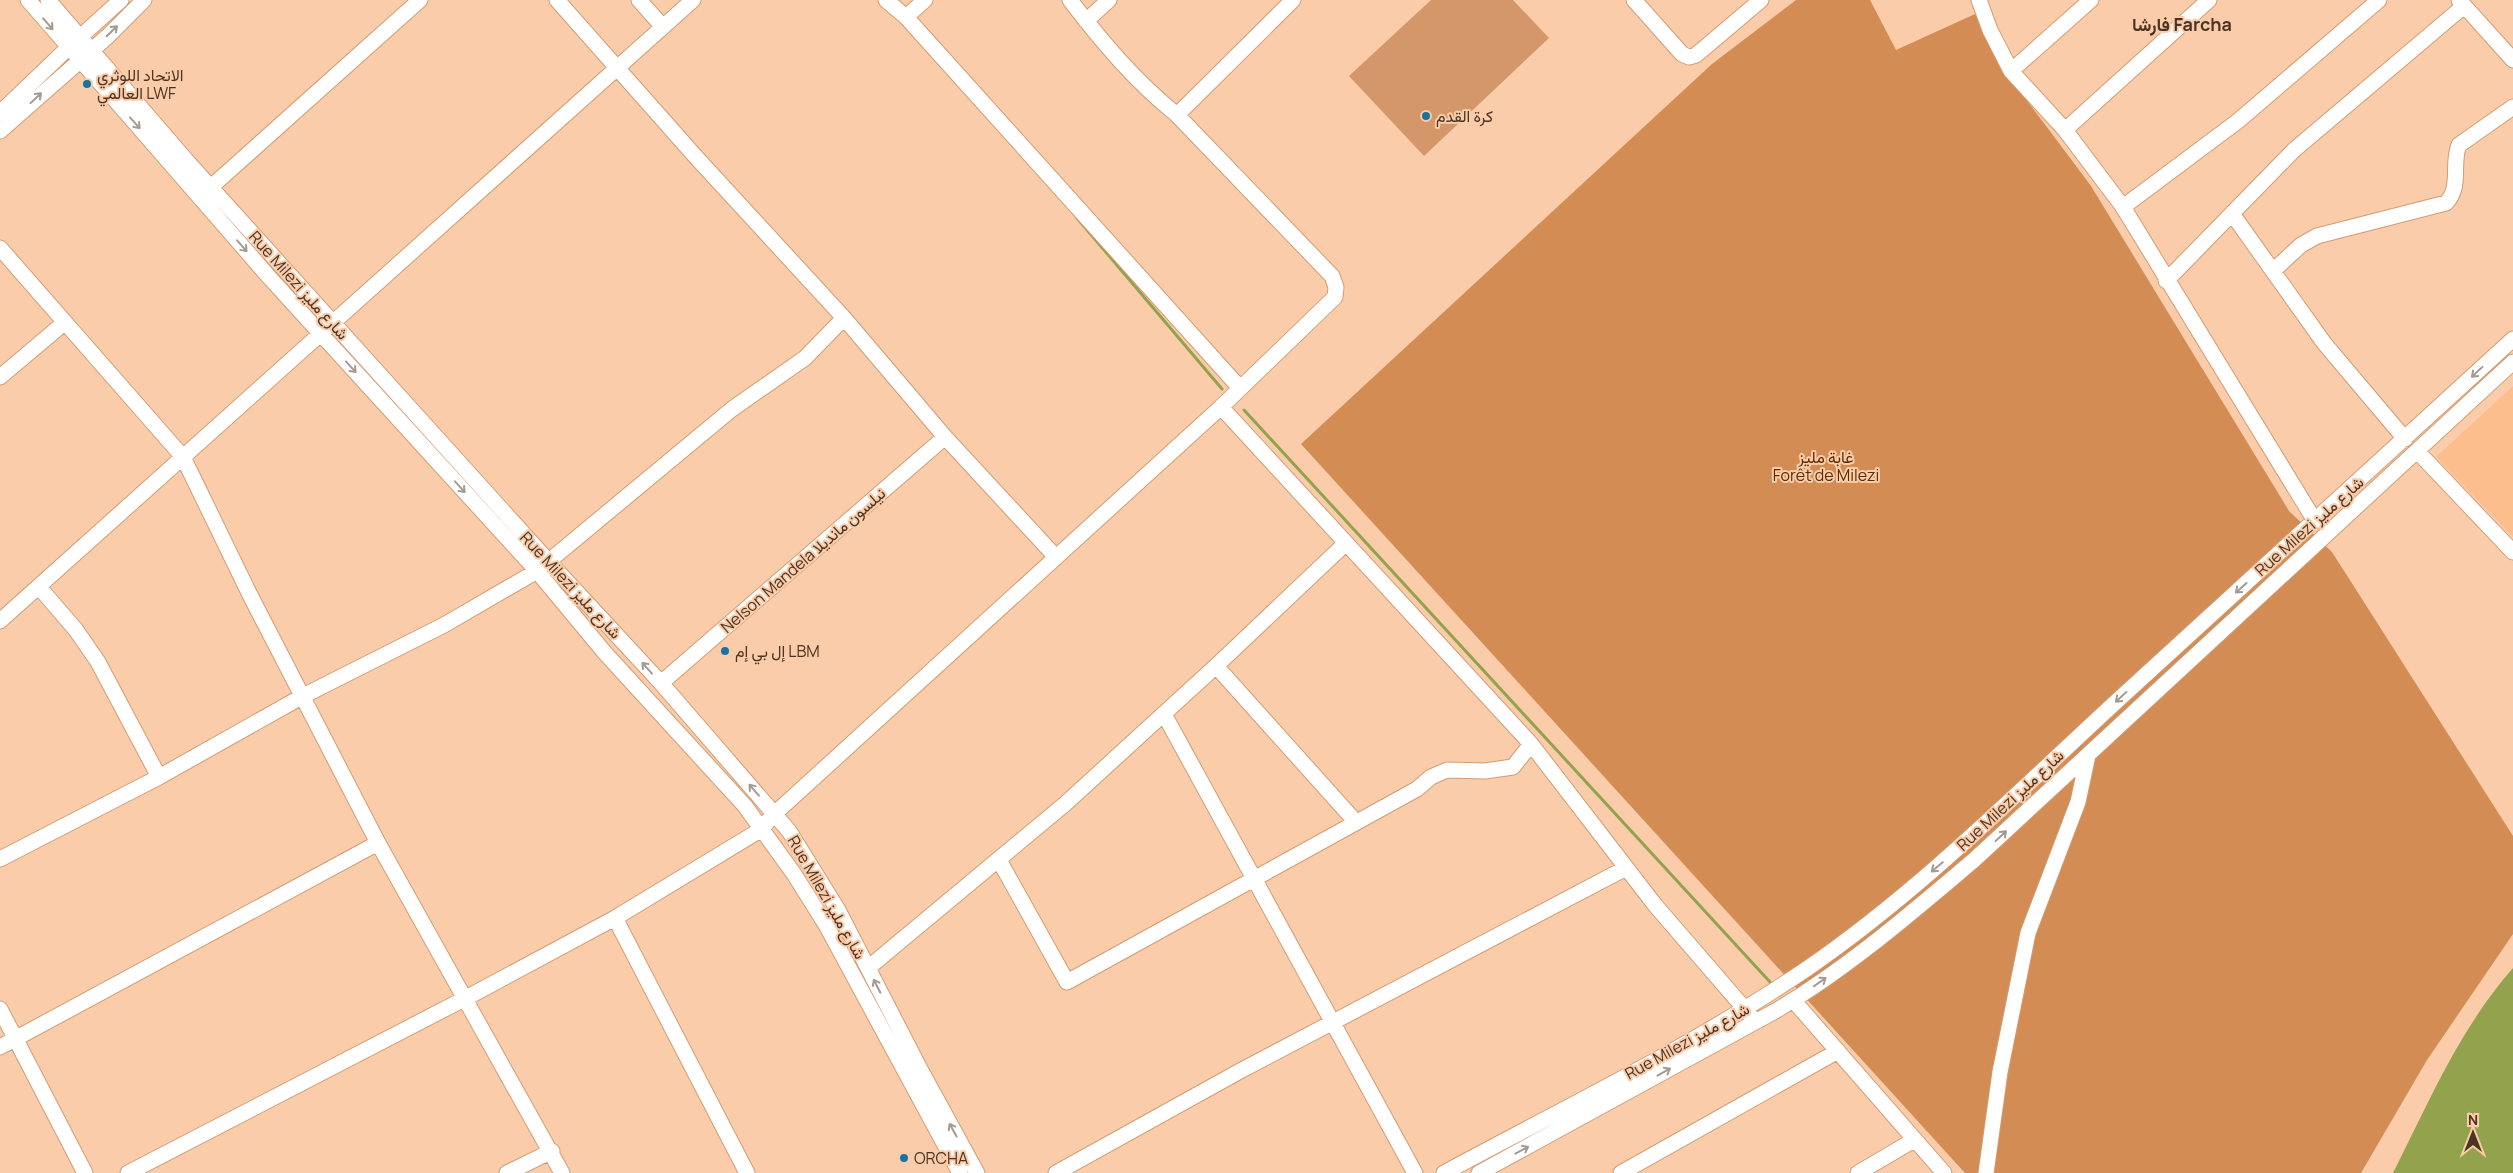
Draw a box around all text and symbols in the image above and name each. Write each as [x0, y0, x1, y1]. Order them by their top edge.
district label: فارشا Farcha [2132, 12, 2232, 36]
one-way arrow [43, 17, 54, 30]
one-way arrow [106, 25, 119, 37]
place label: الاتحاد اللوثري العالمي LWF [97, 64, 184, 107]
marker: الاتحاد اللوثري العالمي LWF [81, 78, 93, 90]
one-way arrow [30, 92, 42, 104]
place label: كرة القدم [1436, 105, 1493, 127]
marker: كرة القدم [1420, 110, 1432, 122]
one-way arrow [130, 117, 141, 130]
street label: Rue Milezi شارع مليز [243, 226, 354, 345]
one-way arrow [236, 239, 248, 252]
one-way arrow [345, 360, 357, 373]
one-way arrow [2471, 367, 2484, 378]
park label: غابة مليز Forêt de Milezi [1773, 446, 1879, 486]
street label: Rue Milezi شارع مليز [2250, 471, 2369, 582]
one-way arrow [454, 480, 466, 493]
street label: Nelson Mandela نيلسون مانديلا [716, 482, 890, 638]
street label: Rue Milezi شارع مليز [515, 527, 627, 644]
one-way arrow [2234, 582, 2247, 594]
place label: إل بي إم LBM [735, 640, 820, 665]
marker: إل بي إم LBM [719, 645, 731, 657]
one-way arrow [641, 661, 653, 674]
one-way arrow [2114, 692, 2127, 703]
street label: Rue Milezi شارع مليز [1952, 744, 2069, 856]
one-way arrow [749, 784, 760, 797]
one-way arrow [1994, 830, 2007, 842]
street label: Rue Milezi شارع مليز [782, 831, 871, 963]
one-way arrow [1931, 862, 1944, 873]
one-way arrow [1813, 977, 1827, 987]
one-way arrow [872, 979, 882, 994]
street label: Rue Milezi شارع مليز [1621, 998, 1754, 1085]
one-way arrow [1657, 1067, 1672, 1077]
north arrow [2448, 1108, 2498, 1158]
text: N [2468, 1110, 2478, 1129]
one-way arrow [948, 1123, 958, 1138]
one-way arrow [1514, 1145, 1529, 1155]
place label: ORCHA [914, 1147, 968, 1169]
marker: ORCHA [898, 1152, 910, 1164]

